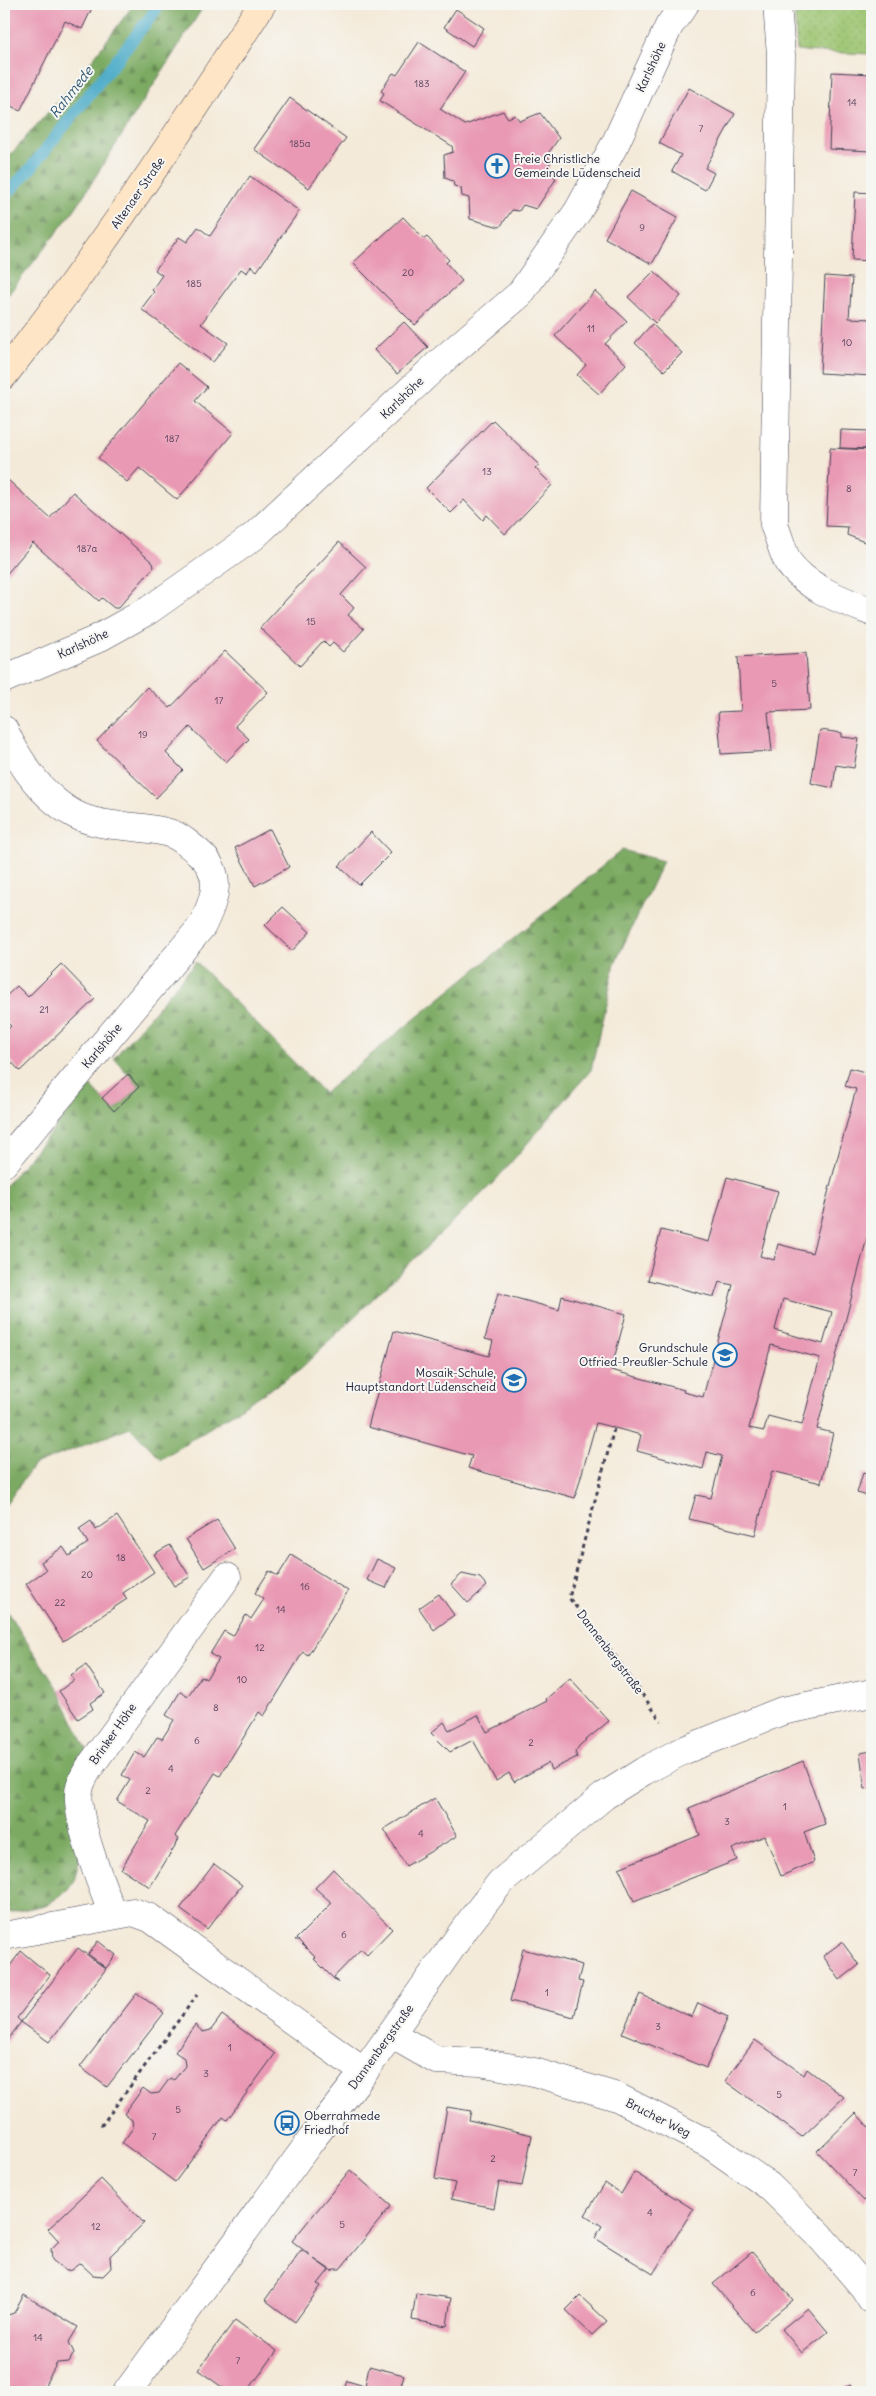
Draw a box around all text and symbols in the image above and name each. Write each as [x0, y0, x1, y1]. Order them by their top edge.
street label: Karlshöhe [632, 39, 669, 95]
water label: Rahmede [45, 62, 98, 121]
house number: 183 [414, 77, 430, 90]
house number: 14 [847, 96, 857, 109]
house number: 7 [699, 122, 704, 135]
house number: 185a [289, 137, 311, 150]
place label: Freie Christliche Gemeinde Lüdenscheid [514, 151, 641, 180]
church icon: Freie Christliche Gemeinde Lüdenscheid [484, 153, 510, 179]
street label: Altenaer Straße [107, 154, 168, 231]
house number: 9 [639, 221, 645, 234]
house number: 20 [402, 266, 414, 279]
house number: 185 [186, 277, 202, 290]
house number: 11 [587, 322, 595, 335]
house number: 10 [842, 336, 852, 349]
street label: Karlshöhe [377, 373, 426, 422]
house number: 187 [165, 432, 179, 445]
house number: 13 [482, 465, 492, 478]
house number: 8 [846, 482, 852, 495]
house number: 187a [77, 542, 97, 555]
house number: 15 [306, 615, 316, 628]
street label: Karlshöhe [55, 625, 111, 662]
house number: 5 [771, 677, 777, 690]
house number: 17 [215, 694, 224, 707]
house number: 19 [138, 728, 148, 741]
house number: 21 [39, 1003, 49, 1016]
street label: Karlshöhe [78, 1020, 125, 1071]
place label: Grundschule Otfried-Preußler-Schule [579, 1340, 708, 1369]
school or university icon: Grundschule Otfried-Preußler-Schule [712, 1342, 738, 1368]
place label: Mosaik-Schule, Hauptstandort Lüdenscheid [345, 1365, 496, 1394]
school or university icon: Mosaik-Schule, Hauptstandort Lüdenscheid [501, 1367, 527, 1393]
house number: 18 [116, 1551, 126, 1564]
house number: 20 [81, 1568, 93, 1581]
house number: 16 [300, 1580, 310, 1593]
house number: 22 [55, 1596, 66, 1609]
house number: 14 [276, 1603, 286, 1616]
street label: Dannenbergstraße [574, 1607, 647, 1697]
house number: 12 [255, 1641, 265, 1654]
house number: 10 [237, 1673, 247, 1686]
street label: Brinker Höhe [86, 1700, 139, 1767]
house number: 8 [213, 1701, 219, 1714]
house number: 6 [194, 1734, 200, 1747]
house number: 2 [528, 1736, 534, 1749]
house number: 4 [168, 1762, 174, 1775]
house number: 2 [145, 1784, 151, 1797]
house number: 1 [783, 1800, 787, 1813]
house number: 3 [724, 1815, 730, 1828]
house number: 4 [418, 1827, 424, 1840]
house number: 6 [341, 1928, 347, 1941]
house number: 1 [545, 1986, 549, 1999]
street label: Dannenbergstraße [345, 2001, 416, 2092]
house number: 3 [655, 2020, 661, 2033]
house number: 1 [228, 2041, 232, 2054]
house number: 3 [203, 2067, 209, 2080]
house number: 5 [776, 2088, 782, 2101]
street label: Brucher Weg [623, 2095, 693, 2140]
house number: 5 [175, 2103, 181, 2116]
place label: Oberrahmede Friedhof [304, 2108, 380, 2137]
bus stop icon: Oberrahmede Friedhof [274, 2110, 300, 2136]
house number: 7 [152, 2130, 157, 2143]
house number: 2 [490, 2152, 496, 2165]
house number: 7 [853, 2166, 858, 2179]
house number: 4 [647, 2206, 653, 2219]
house number: 5 [339, 2218, 345, 2231]
house number: 12 [91, 2220, 101, 2233]
house number: 6 [750, 2286, 756, 2299]
house number: 14 [33, 2331, 43, 2344]
house number: 7 [236, 2354, 241, 2367]

